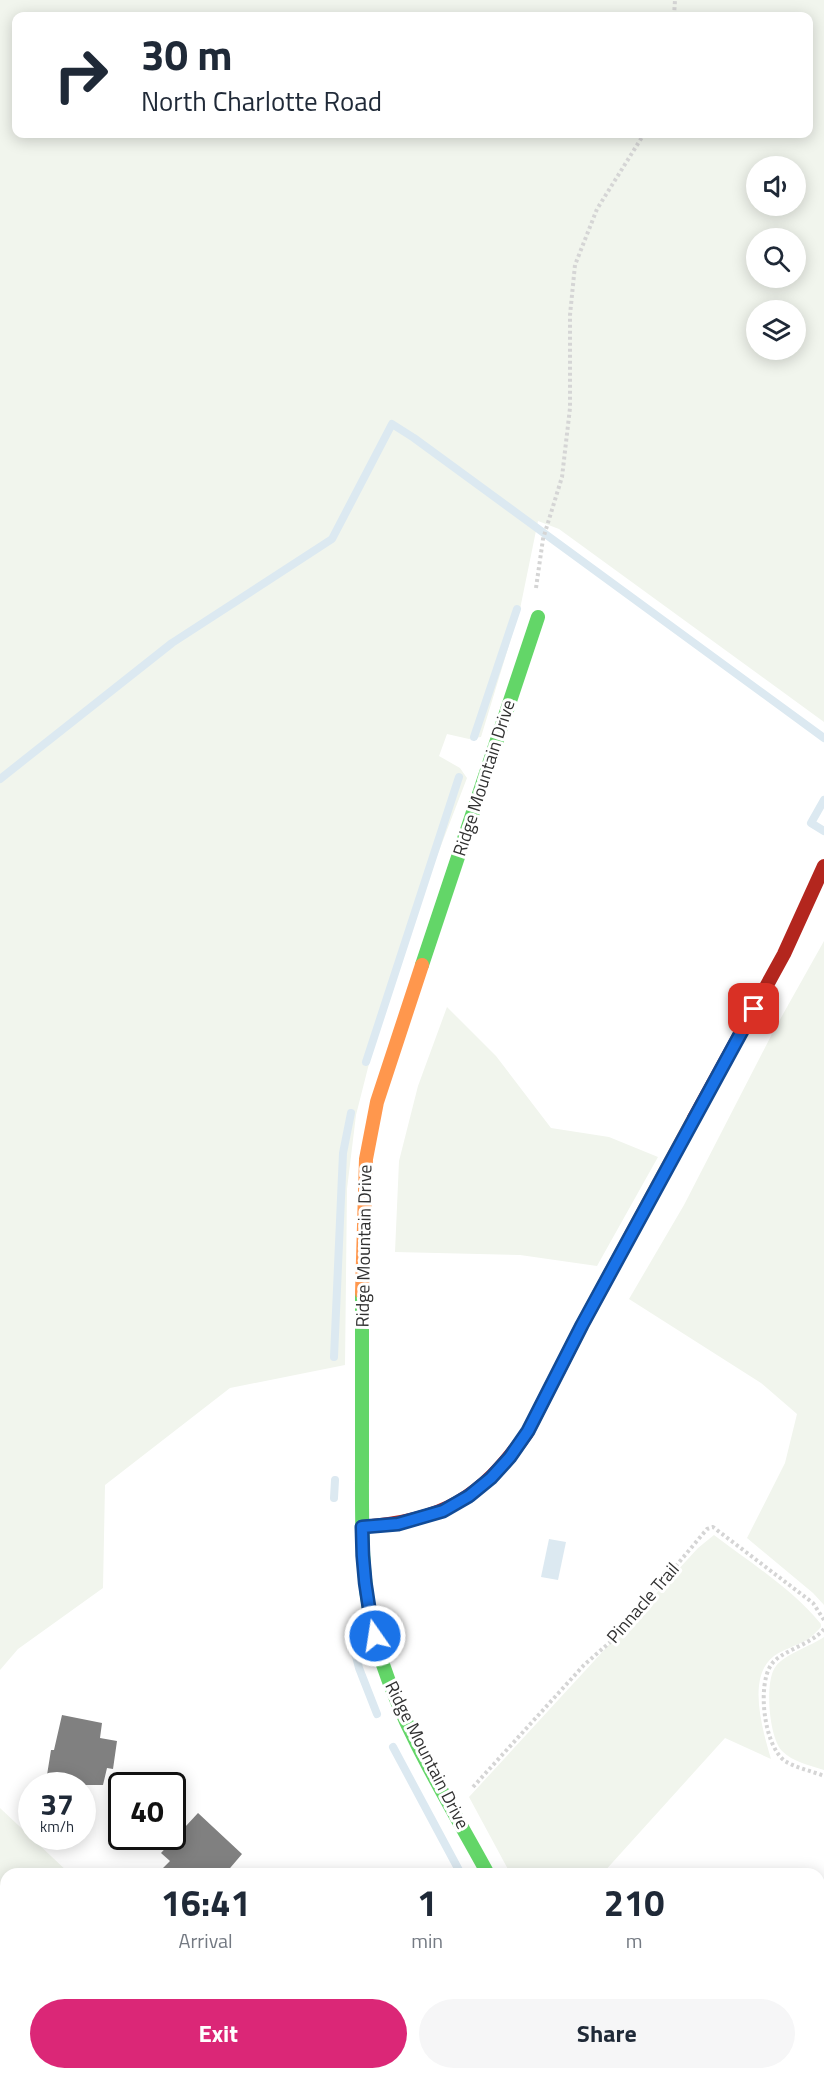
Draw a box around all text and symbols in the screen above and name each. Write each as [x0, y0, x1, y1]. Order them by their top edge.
text: 30 m [141, 22, 233, 86]
icon: right [42, 36, 120, 114]
text: North Charlotte Road [141, 80, 382, 121]
map controls [746, 156, 806, 360]
button: sound [746, 156, 806, 216]
button: search [746, 228, 806, 288]
button: layers [746, 300, 806, 360]
street label: Ridge Mountain Drive [446, 696, 522, 859]
pin [728, 983, 779, 1034]
icon: arrive [737, 992, 770, 1025]
street label: Ridge Mountain Drive [349, 1164, 378, 1328]
street label: Pinnacle Trail [600, 1556, 685, 1649]
position arrow [343, 1604, 407, 1668]
street label: Ridge Mountain Drive [378, 1676, 476, 1833]
speed limit sign: 40 [108, 1772, 186, 1850]
text: 37 [40, 1781, 74, 1827]
text: km/h [40, 1815, 74, 1838]
text: 16:41 [161, 1875, 251, 1930]
text: 1 [417, 1875, 437, 1930]
text: 210 [604, 1875, 664, 1930]
text: Arrival [179, 1925, 233, 1956]
text: min [411, 1925, 443, 1956]
text: m [626, 1925, 642, 1956]
button: Exit [30, 1999, 407, 2068]
button: Share [419, 1999, 795, 2068]

